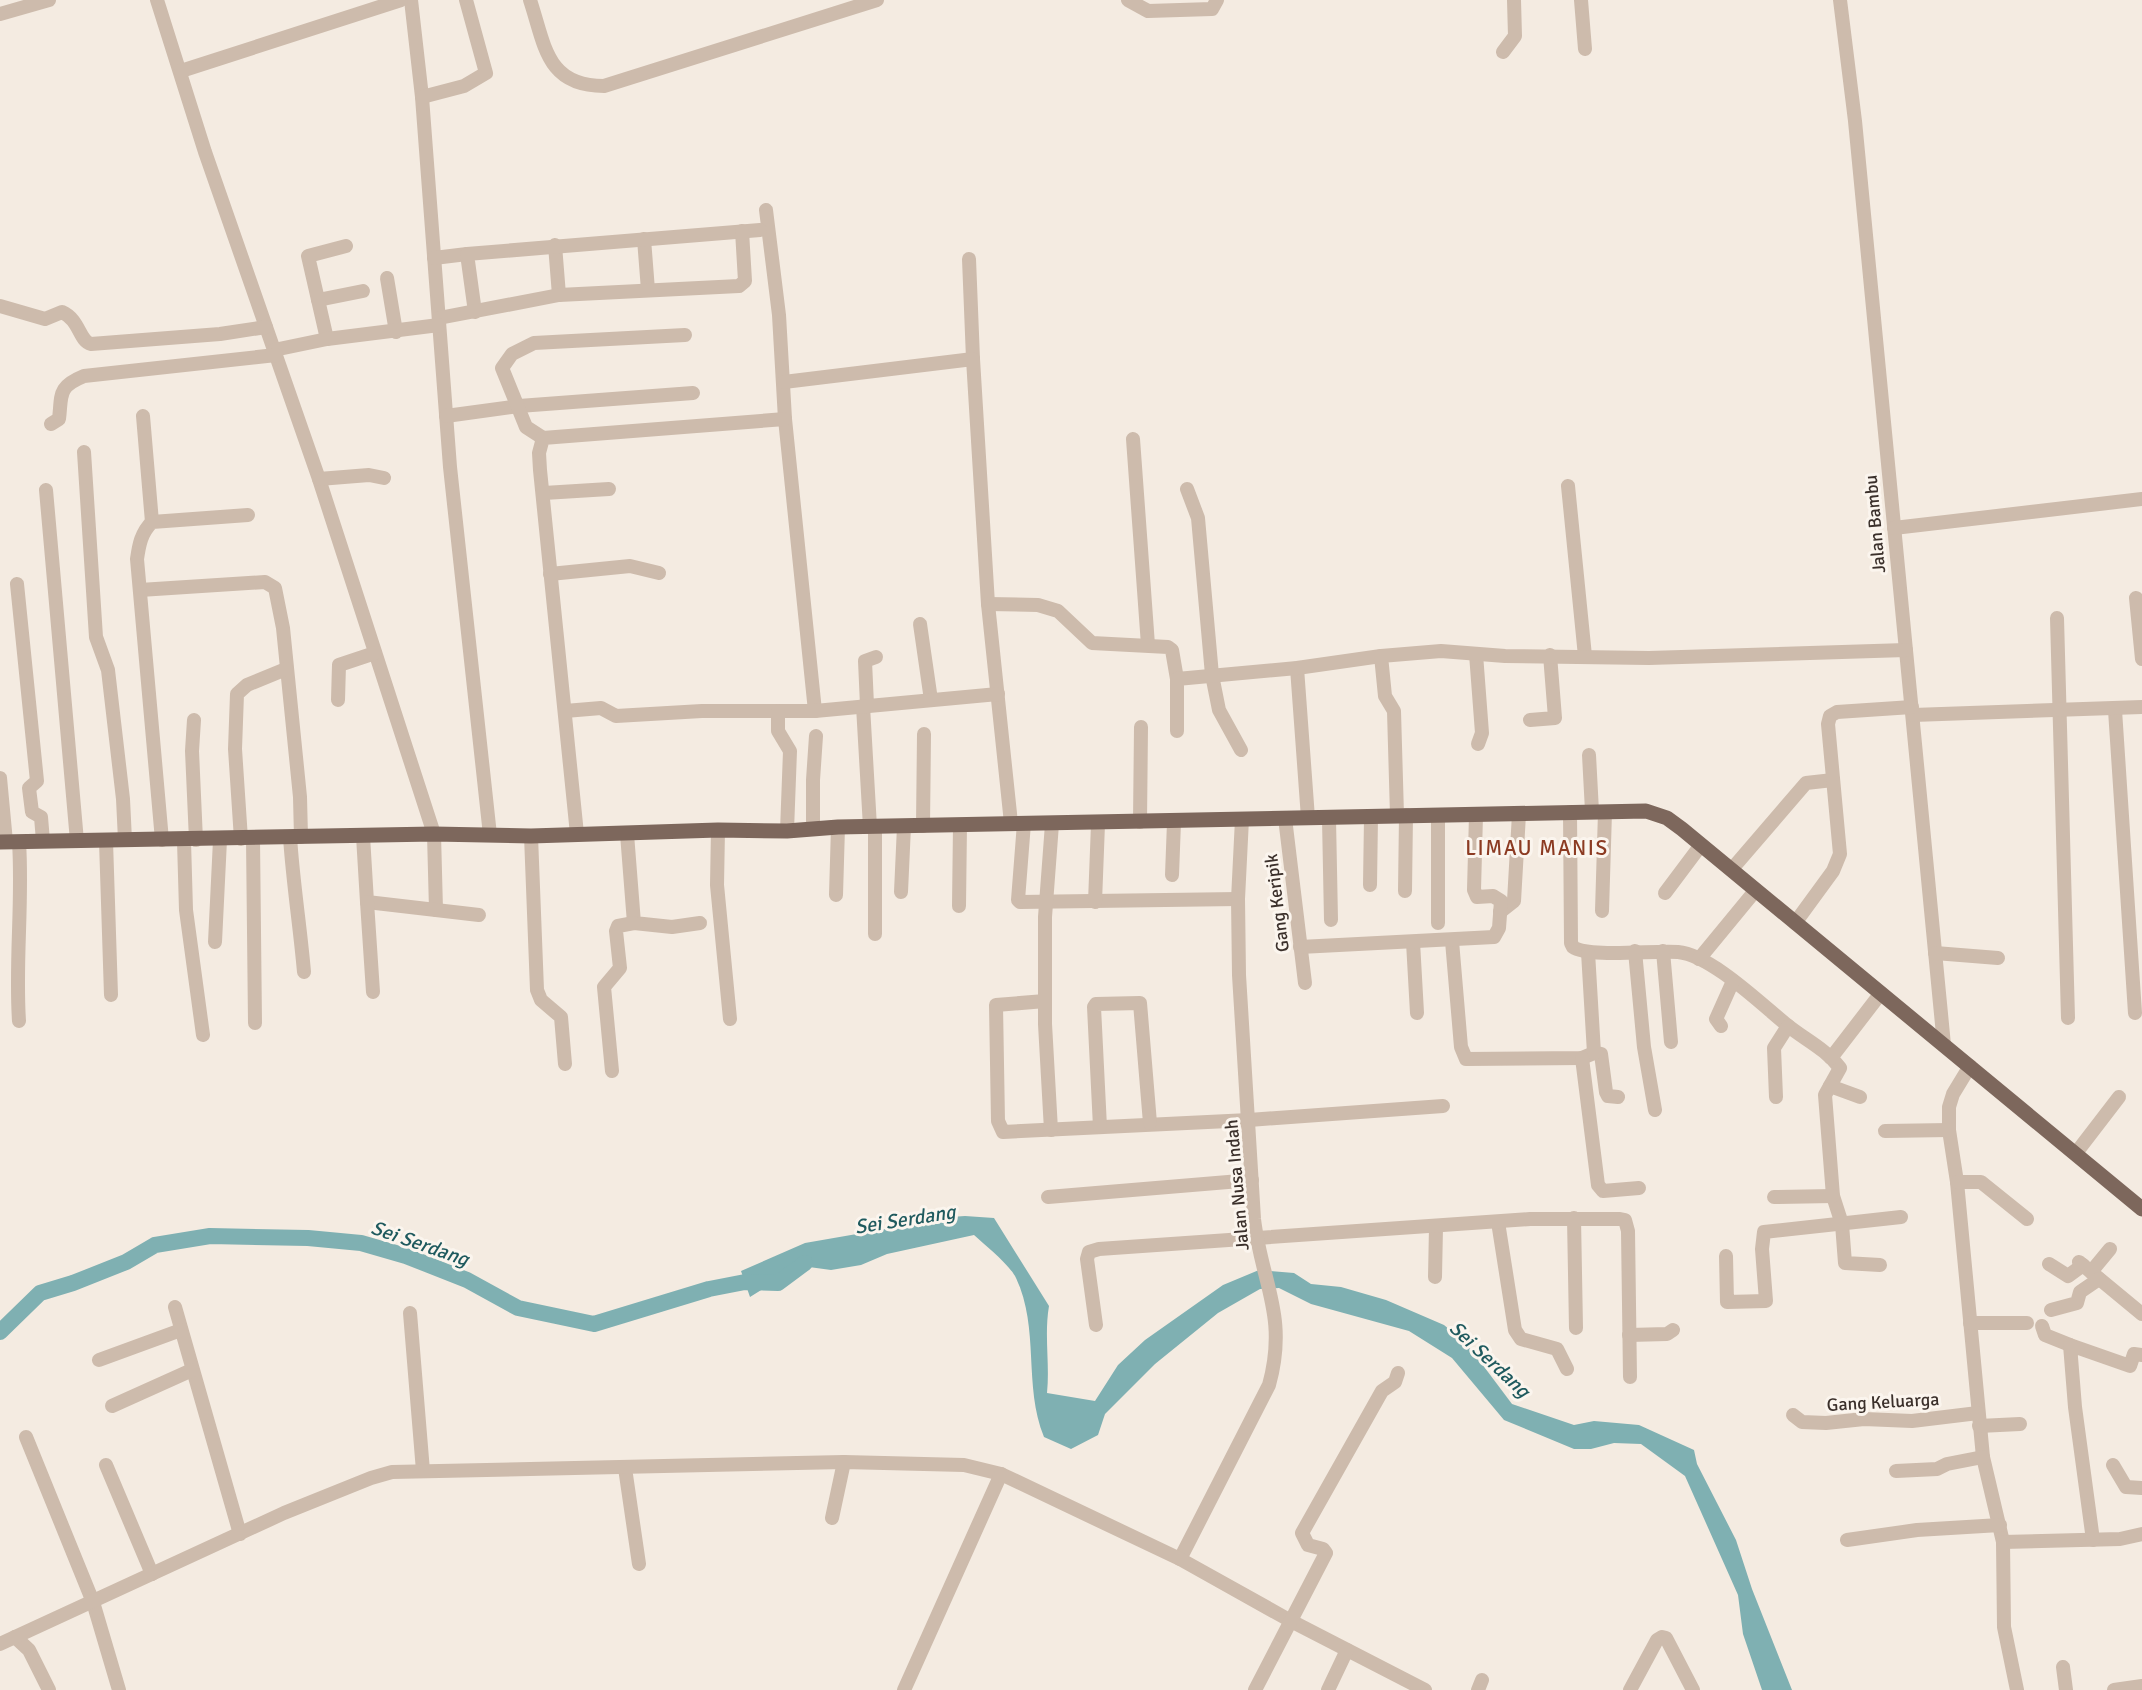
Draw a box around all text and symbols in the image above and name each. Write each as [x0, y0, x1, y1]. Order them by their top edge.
street label: Jalan Bambu [1860, 474, 1890, 574]
district label: LIMAU MANIS [1465, 835, 1609, 861]
street label: Gang Keripik [1260, 853, 1294, 953]
street label: Jalan Nusa Indah [1220, 1119, 1254, 1251]
water label: Sei Serdang [853, 1199, 959, 1240]
water label: Sei Serdang [368, 1215, 473, 1272]
water label: Sei Serdang [1444, 1316, 1536, 1404]
street label: Gang Keluarga [1826, 1388, 1940, 1416]

